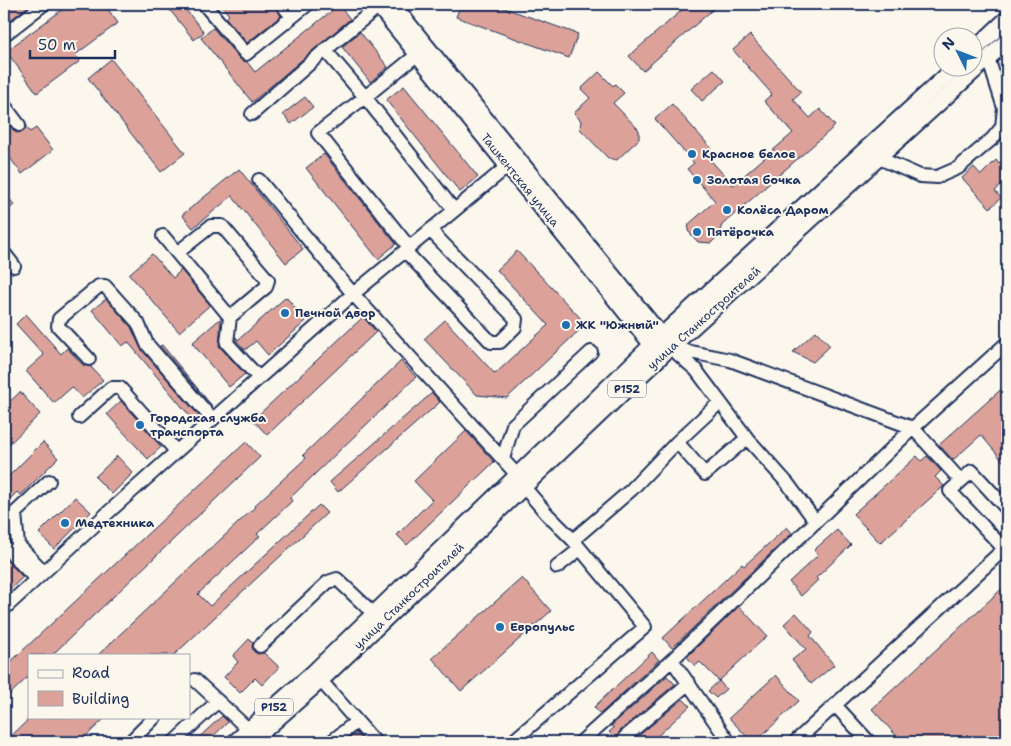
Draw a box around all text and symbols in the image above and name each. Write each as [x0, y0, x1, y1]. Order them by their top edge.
scale bar [30, 28, 115, 60]
north arrow [934, 28, 984, 78]
text: N [938, 33, 959, 53]
text: 50 m [38, 35, 76, 55]
street label: Ташкентская улица [477, 130, 563, 230]
place label: Красное белое [702, 146, 796, 162]
marker: Красное белое [686, 148, 698, 160]
place label: Золотая бочка [707, 172, 802, 188]
marker: Золотая бочка [691, 174, 703, 186]
place label: Колёса Даром [737, 202, 829, 218]
marker: Колёса Даром [721, 204, 733, 216]
place label: Пятёрочка [707, 224, 775, 240]
marker: Пятёрочка [691, 226, 703, 238]
street label: улица Станкостроителей [644, 263, 764, 373]
place label: Печной двор [295, 305, 376, 321]
marker: Печной двор [279, 307, 291, 319]
place label: ЖК "Южный" [576, 317, 659, 333]
marker: ЖК "Южный" [560, 319, 572, 331]
road number: Р152 [608, 380, 646, 398]
place label: Городская служба транспорта [150, 410, 267, 440]
marker: Городская служба транспорта [134, 419, 146, 431]
place label: Медтехника [75, 515, 155, 531]
marker: Медтехника [59, 517, 71, 529]
street label: улица Станкостроителей [351, 539, 468, 653]
place label: Европульс [510, 619, 575, 635]
marker: Европульс [494, 621, 506, 633]
legend [28, 654, 190, 718]
text: Road [72, 663, 110, 683]
text: Building [72, 689, 129, 709]
road number: Р152 [255, 699, 293, 716]

